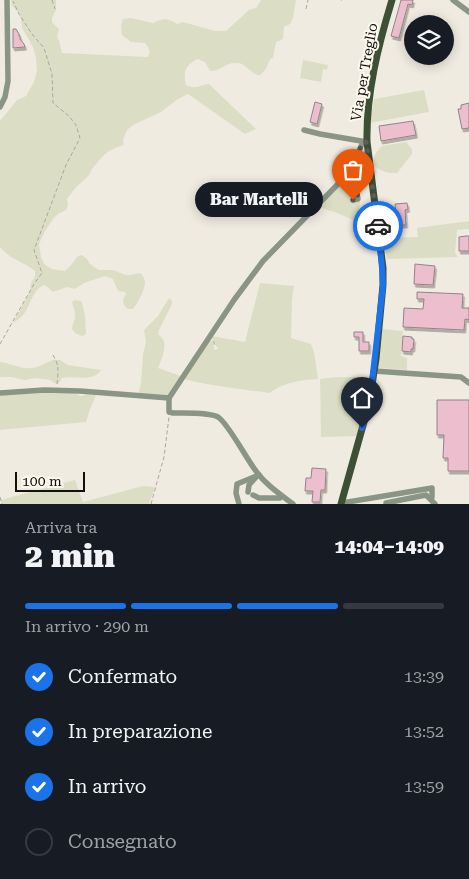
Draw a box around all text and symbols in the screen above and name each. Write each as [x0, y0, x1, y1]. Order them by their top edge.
map controls [404, 15, 454, 65]
button: layers [404, 15, 454, 65]
street label: Via per Treglio [347, 22, 381, 122]
pin [332, 149, 374, 200]
icon: bag [339, 156, 367, 184]
callout: Bar Martelli [195, 182, 323, 218]
text: Bar Martelli [210, 190, 308, 209]
courier [353, 201, 403, 251]
icon: car [364, 212, 392, 240]
pin [341, 377, 383, 428]
icon: home [348, 384, 376, 412]
scale bar [15, 469, 85, 492]
text: 100 m [22, 473, 62, 489]
text: Arriva tra [25, 518, 97, 537]
text: 14:04–14:09 [335, 535, 444, 558]
text: 2 min [25, 537, 115, 575]
text: In arrivo · 290 m [25, 617, 149, 636]
icon: check [25, 663, 53, 691]
text: Confermato [68, 665, 177, 688]
text: 13:39 [404, 667, 444, 686]
icon: check [25, 718, 53, 746]
text: In preparazione [68, 720, 212, 743]
text: 13:52 [404, 722, 444, 741]
icon: check [25, 773, 53, 801]
text: In arrivo [68, 775, 146, 798]
text: 13:59 [404, 777, 444, 796]
text: Consegnato [68, 830, 177, 853]

